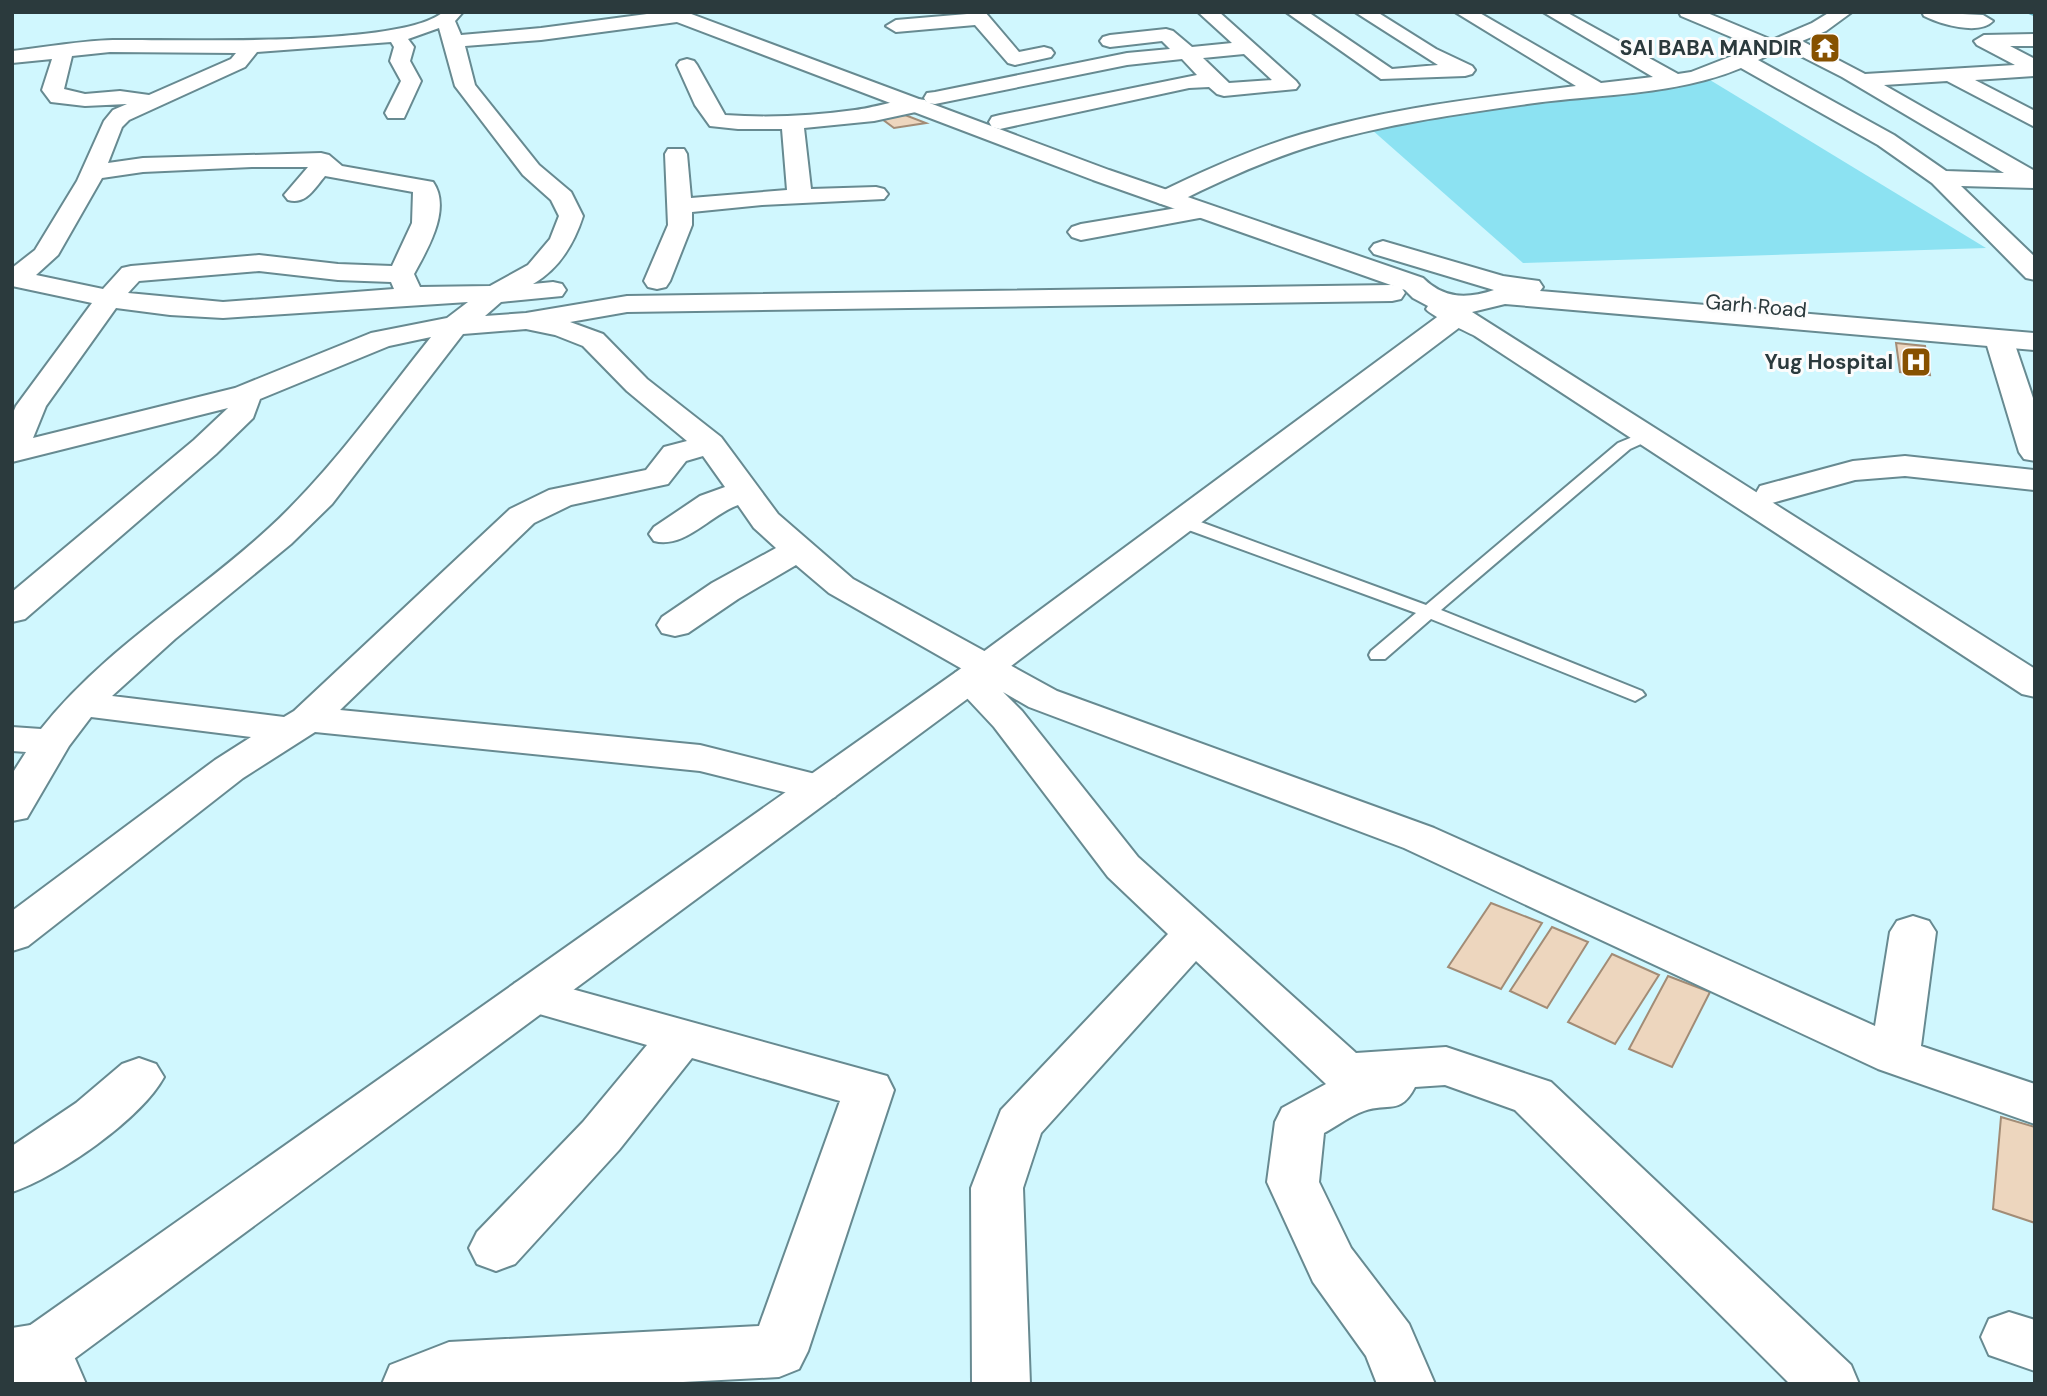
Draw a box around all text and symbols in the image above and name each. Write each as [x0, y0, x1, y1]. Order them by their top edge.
temple icon: SAI BABA MANDIR [1808, 31, 1842, 65]
place label: SAI BABA MANDIR [1620, 34, 1802, 62]
street label: Garh Road [1704, 288, 1808, 324]
hospital icon: Yug Hospital [1899, 345, 1933, 379]
place label: Yug Hospital [1764, 348, 1893, 376]

